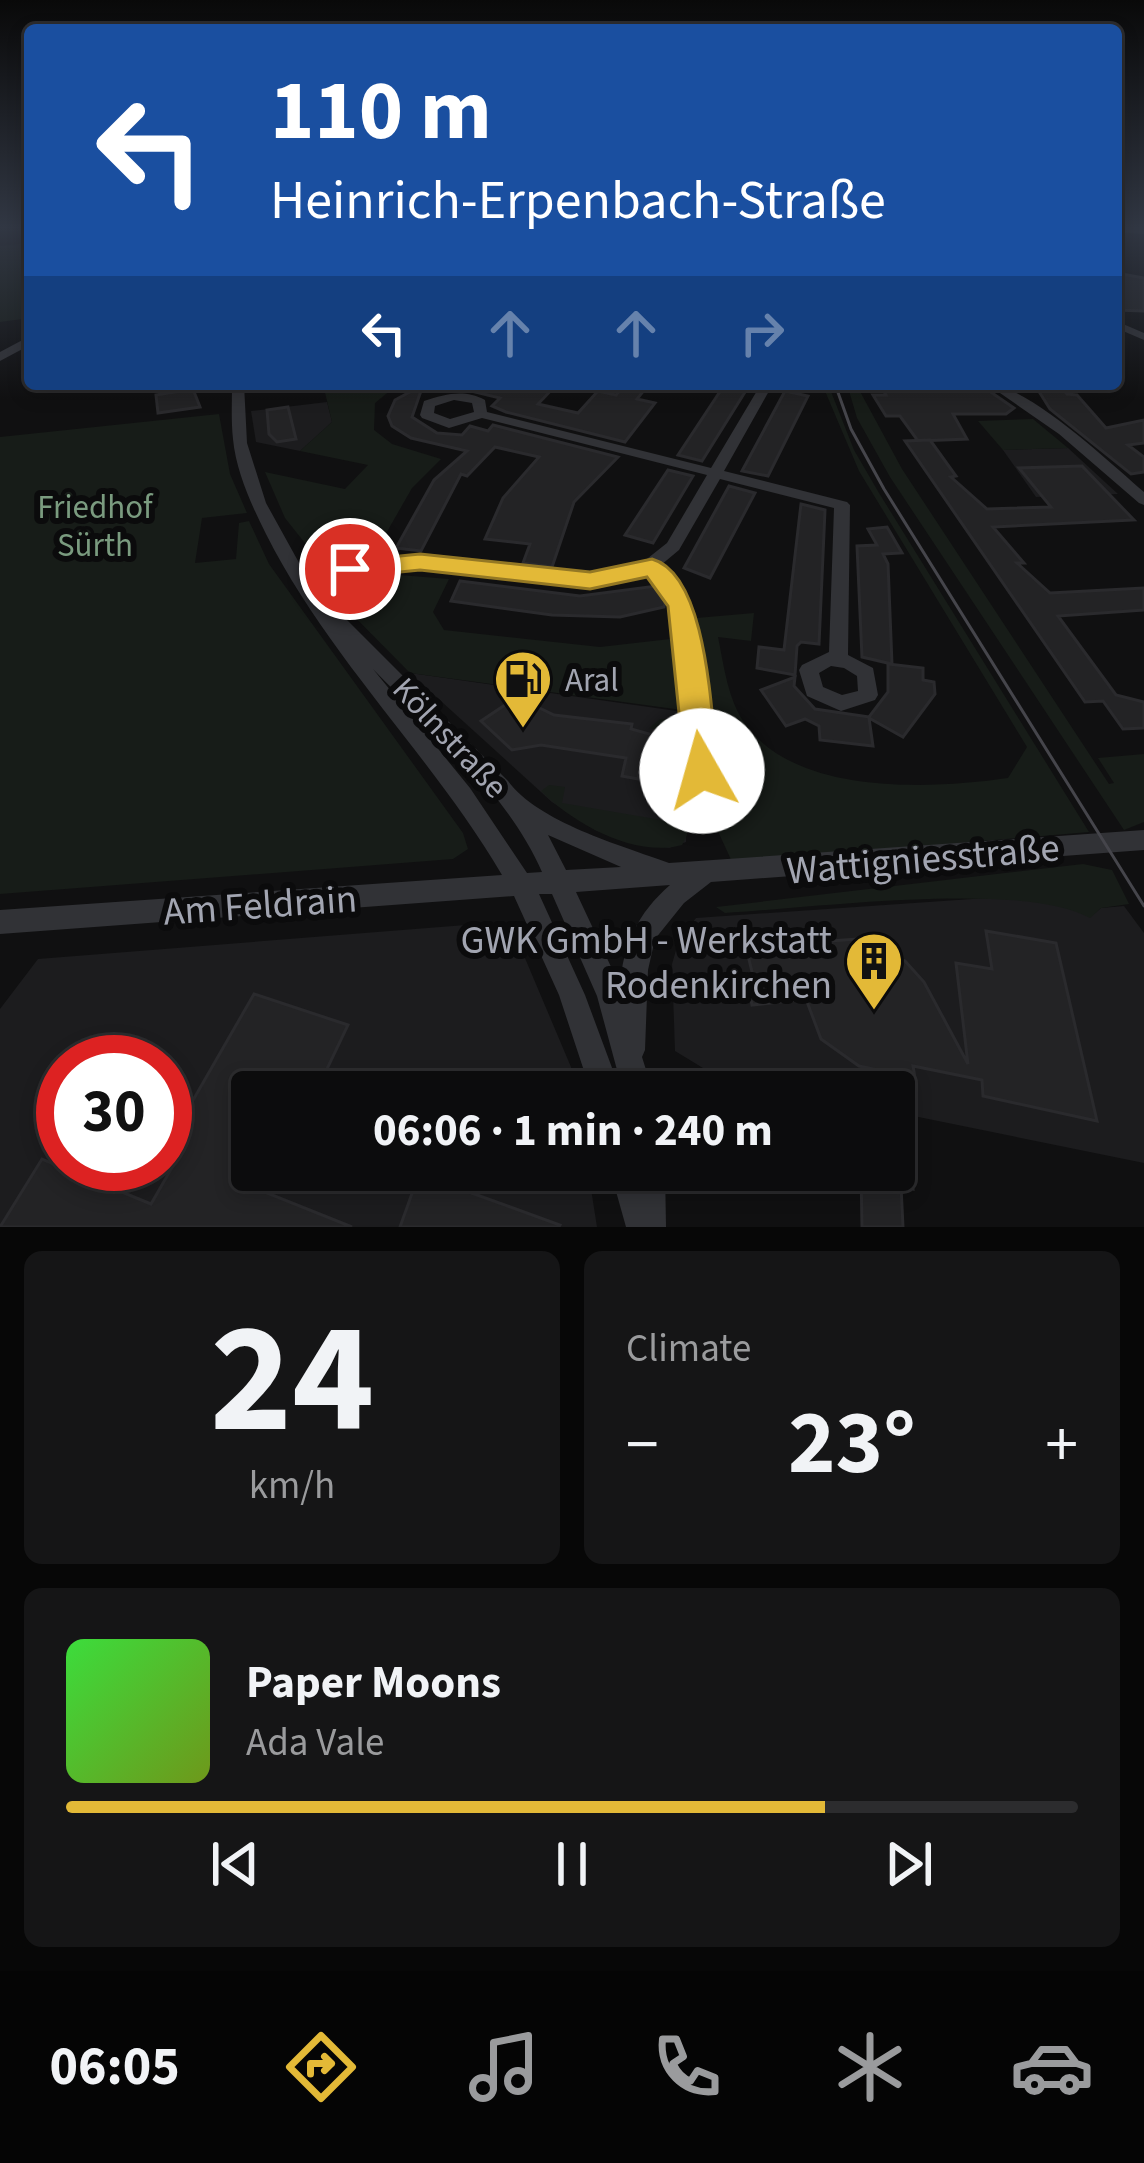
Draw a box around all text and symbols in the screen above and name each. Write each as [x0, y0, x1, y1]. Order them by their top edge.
text: 110 m [270, 52, 492, 172]
icon: left [72, 72, 228, 228]
text: Heinrich-Erpenbach-Straße [270, 163, 886, 240]
icon: left [351, 300, 417, 366]
icon: ahead [477, 300, 543, 366]
icon: ahead [603, 300, 669, 366]
icon: right [729, 300, 795, 366]
park label: Friedhof Sürth [37, 484, 154, 569]
pin [299, 518, 401, 620]
icon: arrive [317, 536, 383, 602]
fuel station icon: Aral [492, 648, 554, 730]
place label: Aral [565, 657, 619, 704]
street label: Kölnstraße [381, 667, 518, 809]
position arrow [639, 708, 765, 834]
street label: Wattigniesstraße [785, 820, 1062, 900]
street label: Am Feldrain [161, 871, 359, 941]
place label: GWK GmbH - Werkstatt Rodenkirchen [460, 913, 832, 1014]
building icon: GWK GmbH - Werkstatt Rodenkirchen [843, 930, 905, 1012]
speed limit sign: 30 [36, 1035, 192, 1191]
text: 06:06 · 1 min · 240 m [373, 1099, 773, 1163]
text: 24 [210, 1269, 374, 1491]
text: Climate [626, 1321, 751, 1377]
text: 23° [788, 1380, 916, 1508]
text: − [626, 1398, 659, 1492]
text: + [1045, 1398, 1078, 1492]
text: km/h [249, 1458, 335, 1514]
text: Paper Moons [246, 1651, 501, 1715]
text: Ada Vale [246, 1715, 384, 1771]
icon: previous [202, 1831, 268, 1897]
icon: pause [539, 1831, 605, 1897]
icon: next [876, 1831, 942, 1897]
icon: directions [279, 2025, 363, 2109]
icon: music [462, 2025, 546, 2109]
icon: phone [645, 2025, 729, 2109]
icon: climate [828, 2025, 912, 2109]
icon: car [1010, 2025, 1094, 2109]
text: 06:05 [49, 2029, 180, 2106]

